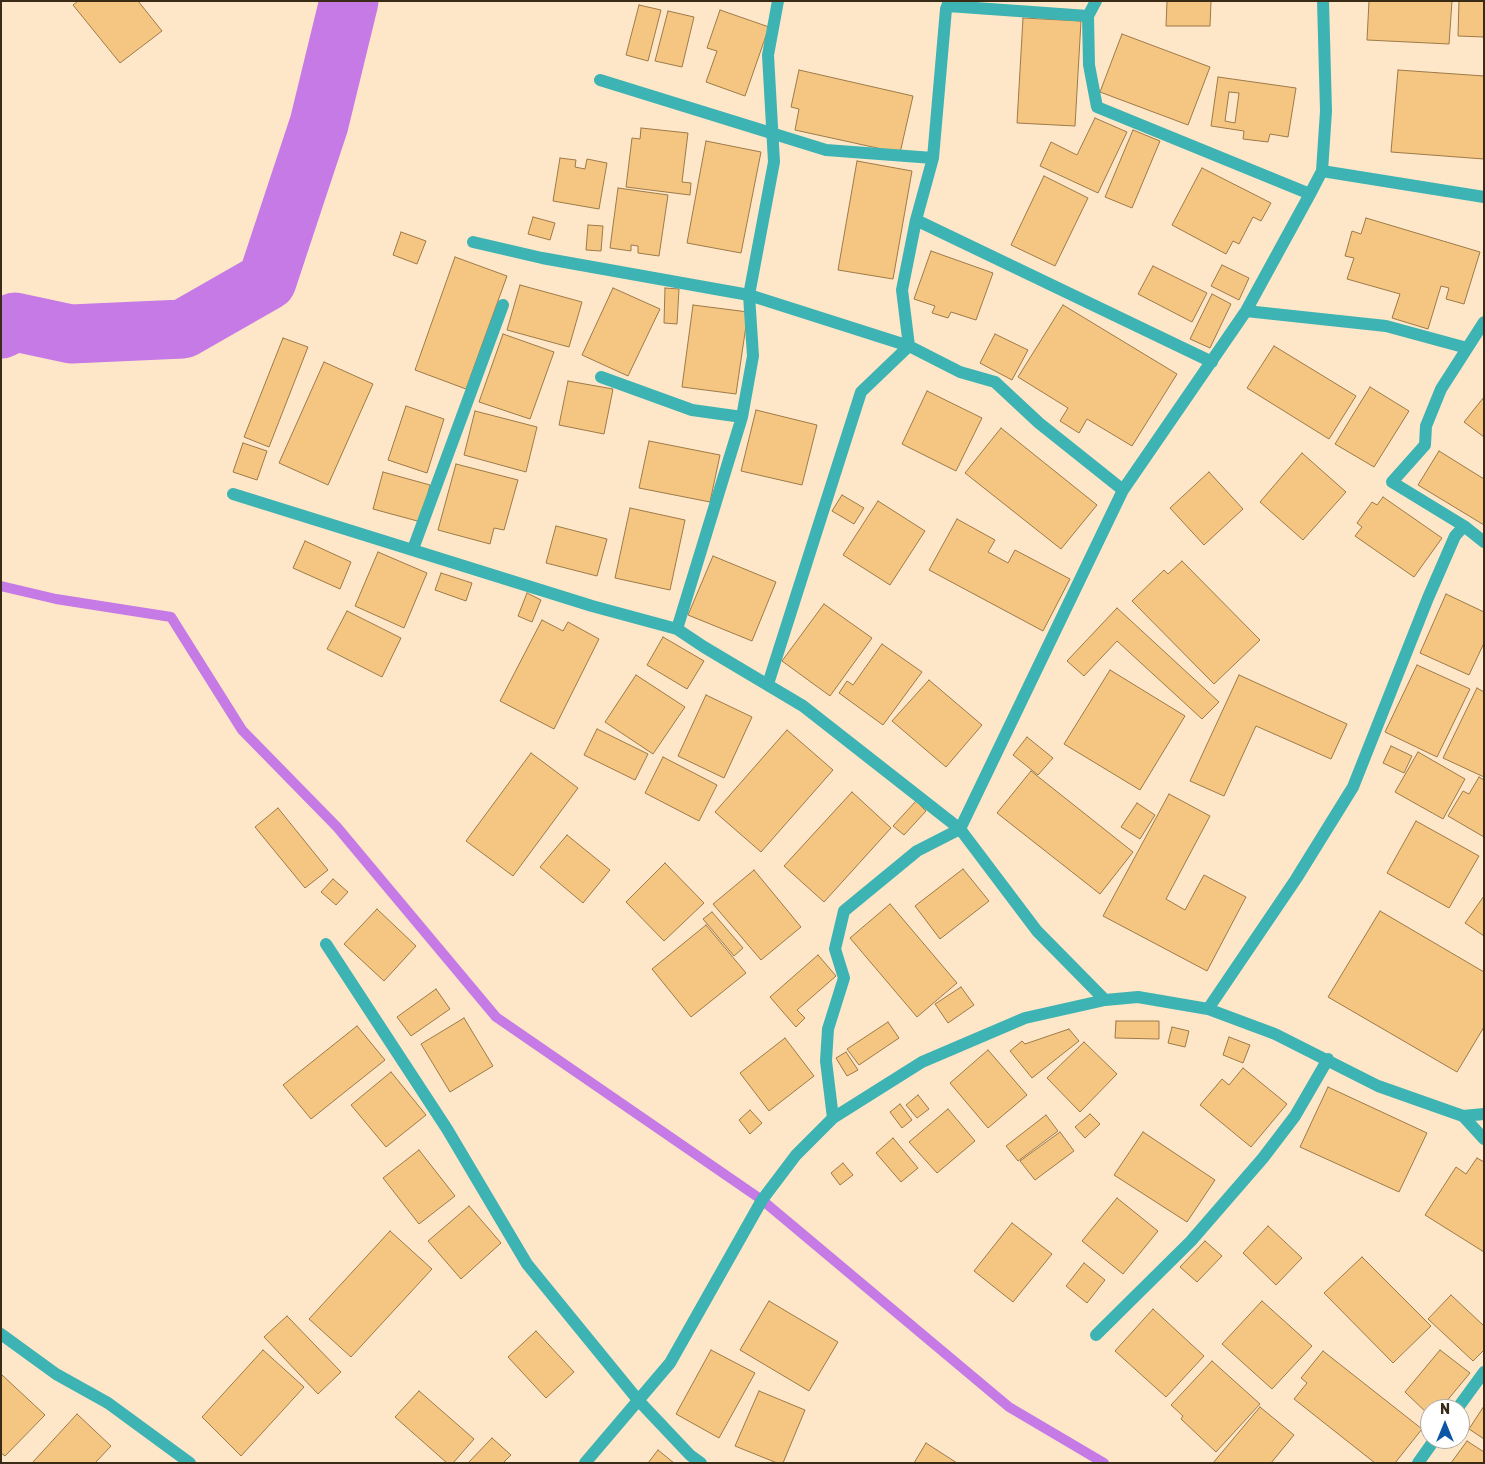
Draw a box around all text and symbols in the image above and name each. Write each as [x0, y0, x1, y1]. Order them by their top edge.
north arrow [1420, 1399, 1470, 1449]
text: N [1440, 1401, 1450, 1418]

